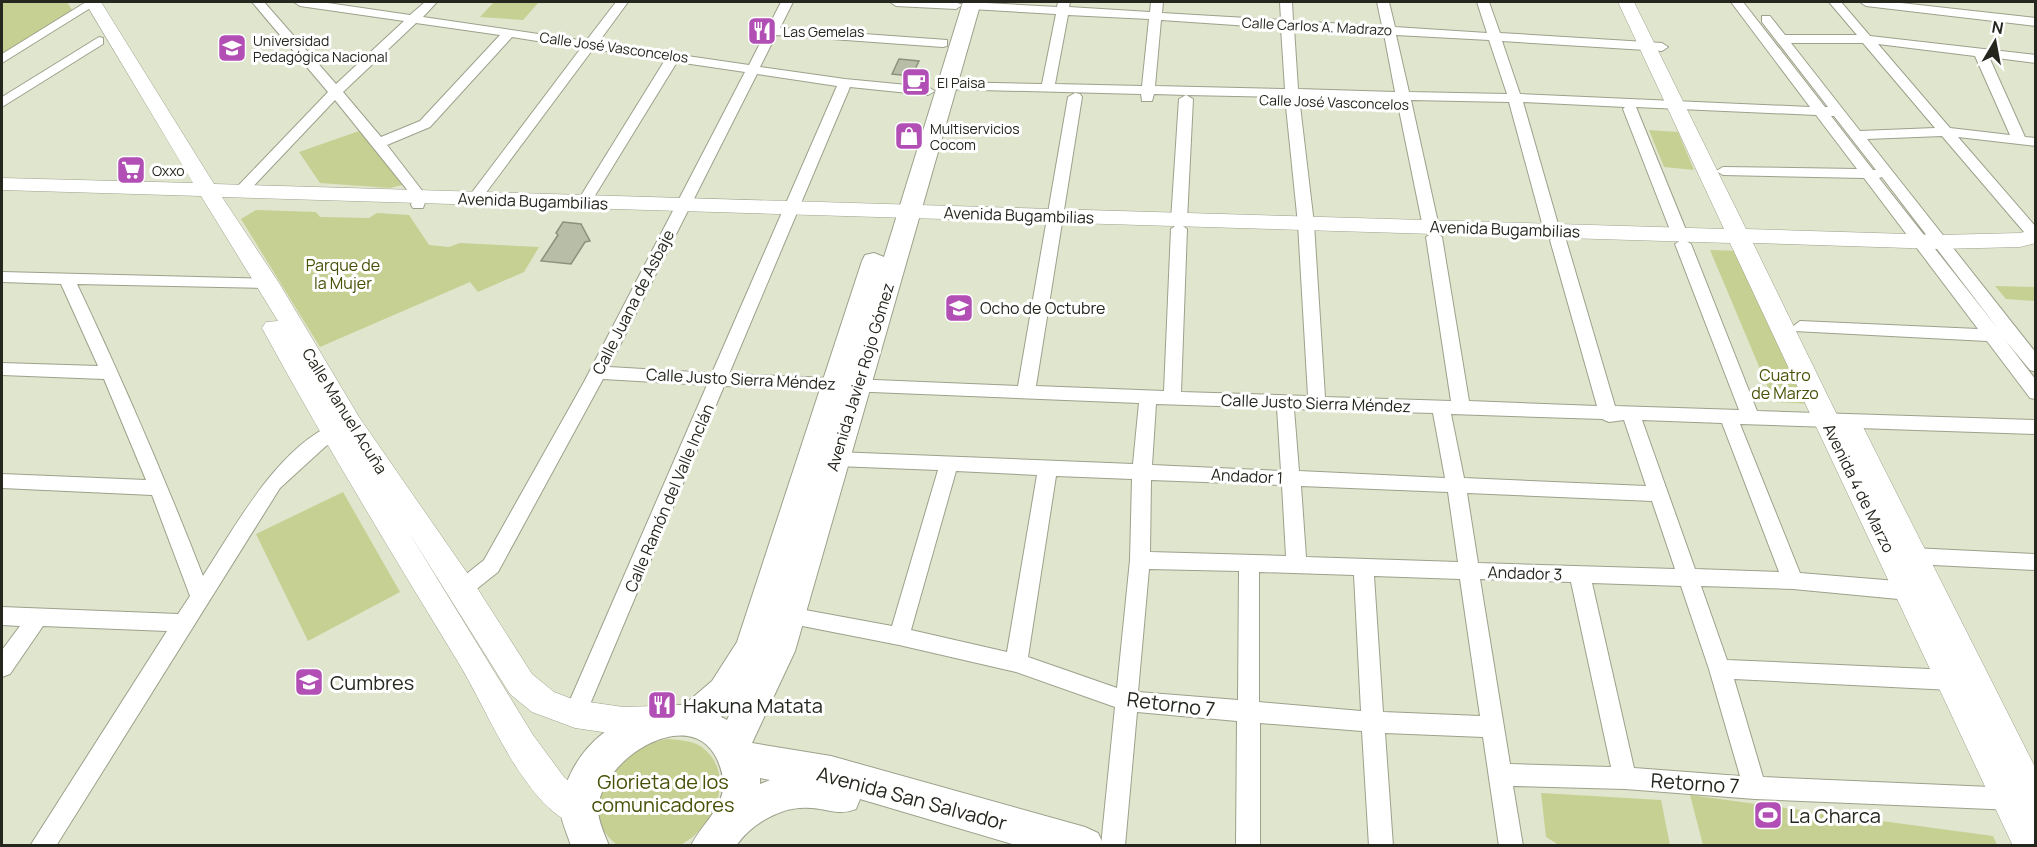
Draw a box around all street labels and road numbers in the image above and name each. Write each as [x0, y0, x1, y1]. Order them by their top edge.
street label: Calle Carlos A. Madrazo [1241, 13, 1393, 39]
street label: Calle José Vasconcelos [538, 27, 690, 67]
street label: Calle José Vasconcelos [1259, 90, 1409, 114]
street label: Avenida Bugambilias [457, 187, 609, 215]
street label: Avenida Bugambilias [943, 201, 1095, 229]
street label: Avenida Bugambilias [1429, 215, 1581, 243]
street label: Calle Juana de Asbaje [587, 226, 679, 378]
street label: Avenida Javier Rojo Gómez [821, 280, 899, 474]
street label: Calle Manuel Acuña [297, 344, 393, 478]
street label: Calle Justo Sierra Méndez [646, 363, 836, 395]
street label: Calle Justo Sierra Méndez [1221, 389, 1411, 417]
street label: Calle Ramón del Valle Inclán [619, 400, 719, 596]
street label: Avenida 4 de Marzo [1818, 420, 1900, 556]
street label: Andador 1 [1210, 463, 1284, 489]
street label: Andador 3 [1487, 561, 1563, 585]
street label: Retorno 7 [1125, 685, 1217, 723]
street label: Avenida San Salvador [814, 760, 1010, 836]
street label: Retorno 7 [1650, 766, 1740, 800]

